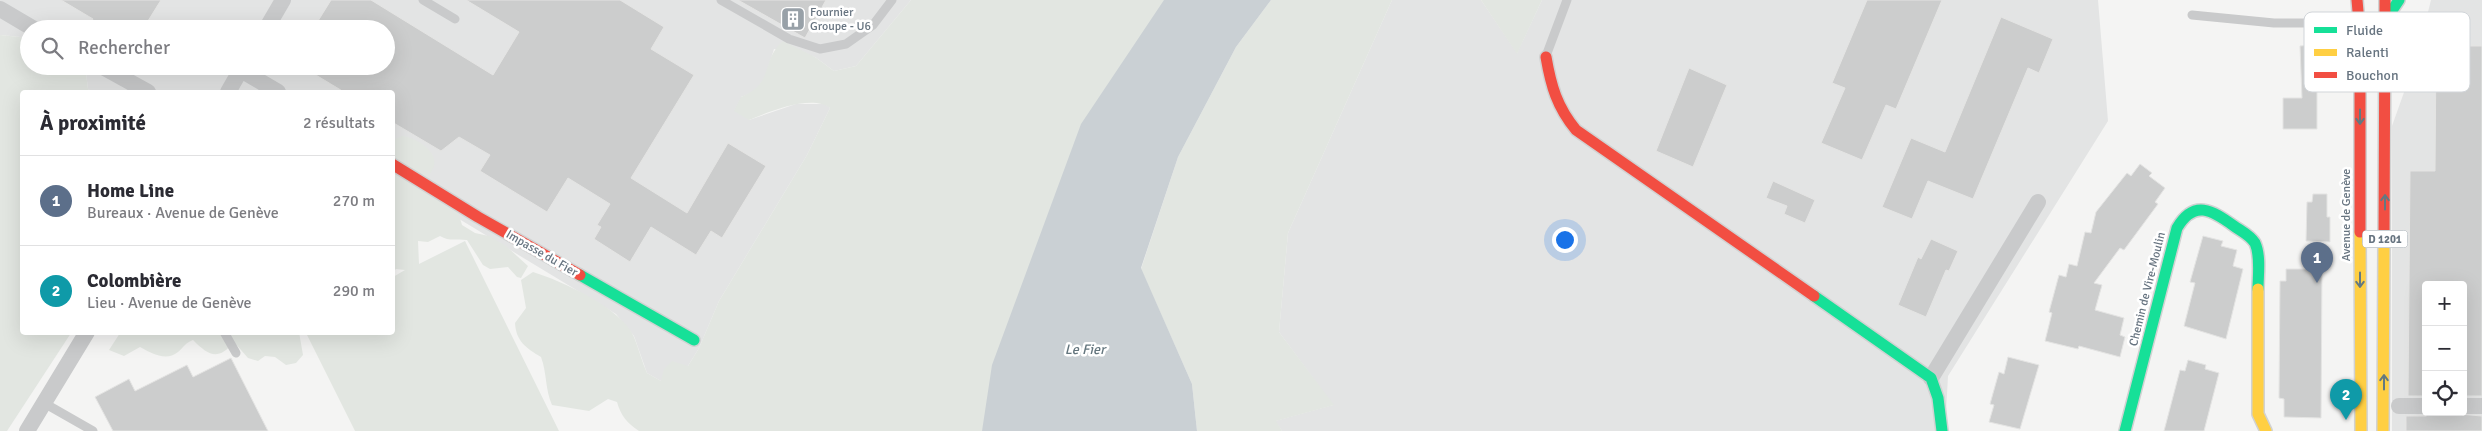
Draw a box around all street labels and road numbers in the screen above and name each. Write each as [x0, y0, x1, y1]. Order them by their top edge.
street label: Avenue de Genève [2339, 169, 2354, 261]
street label: Impasse du Fier [503, 227, 581, 280]
street label: Chemin de Vire-Moulin [2126, 230, 2169, 348]
road number: D 1201 [2362, 230, 2408, 248]

